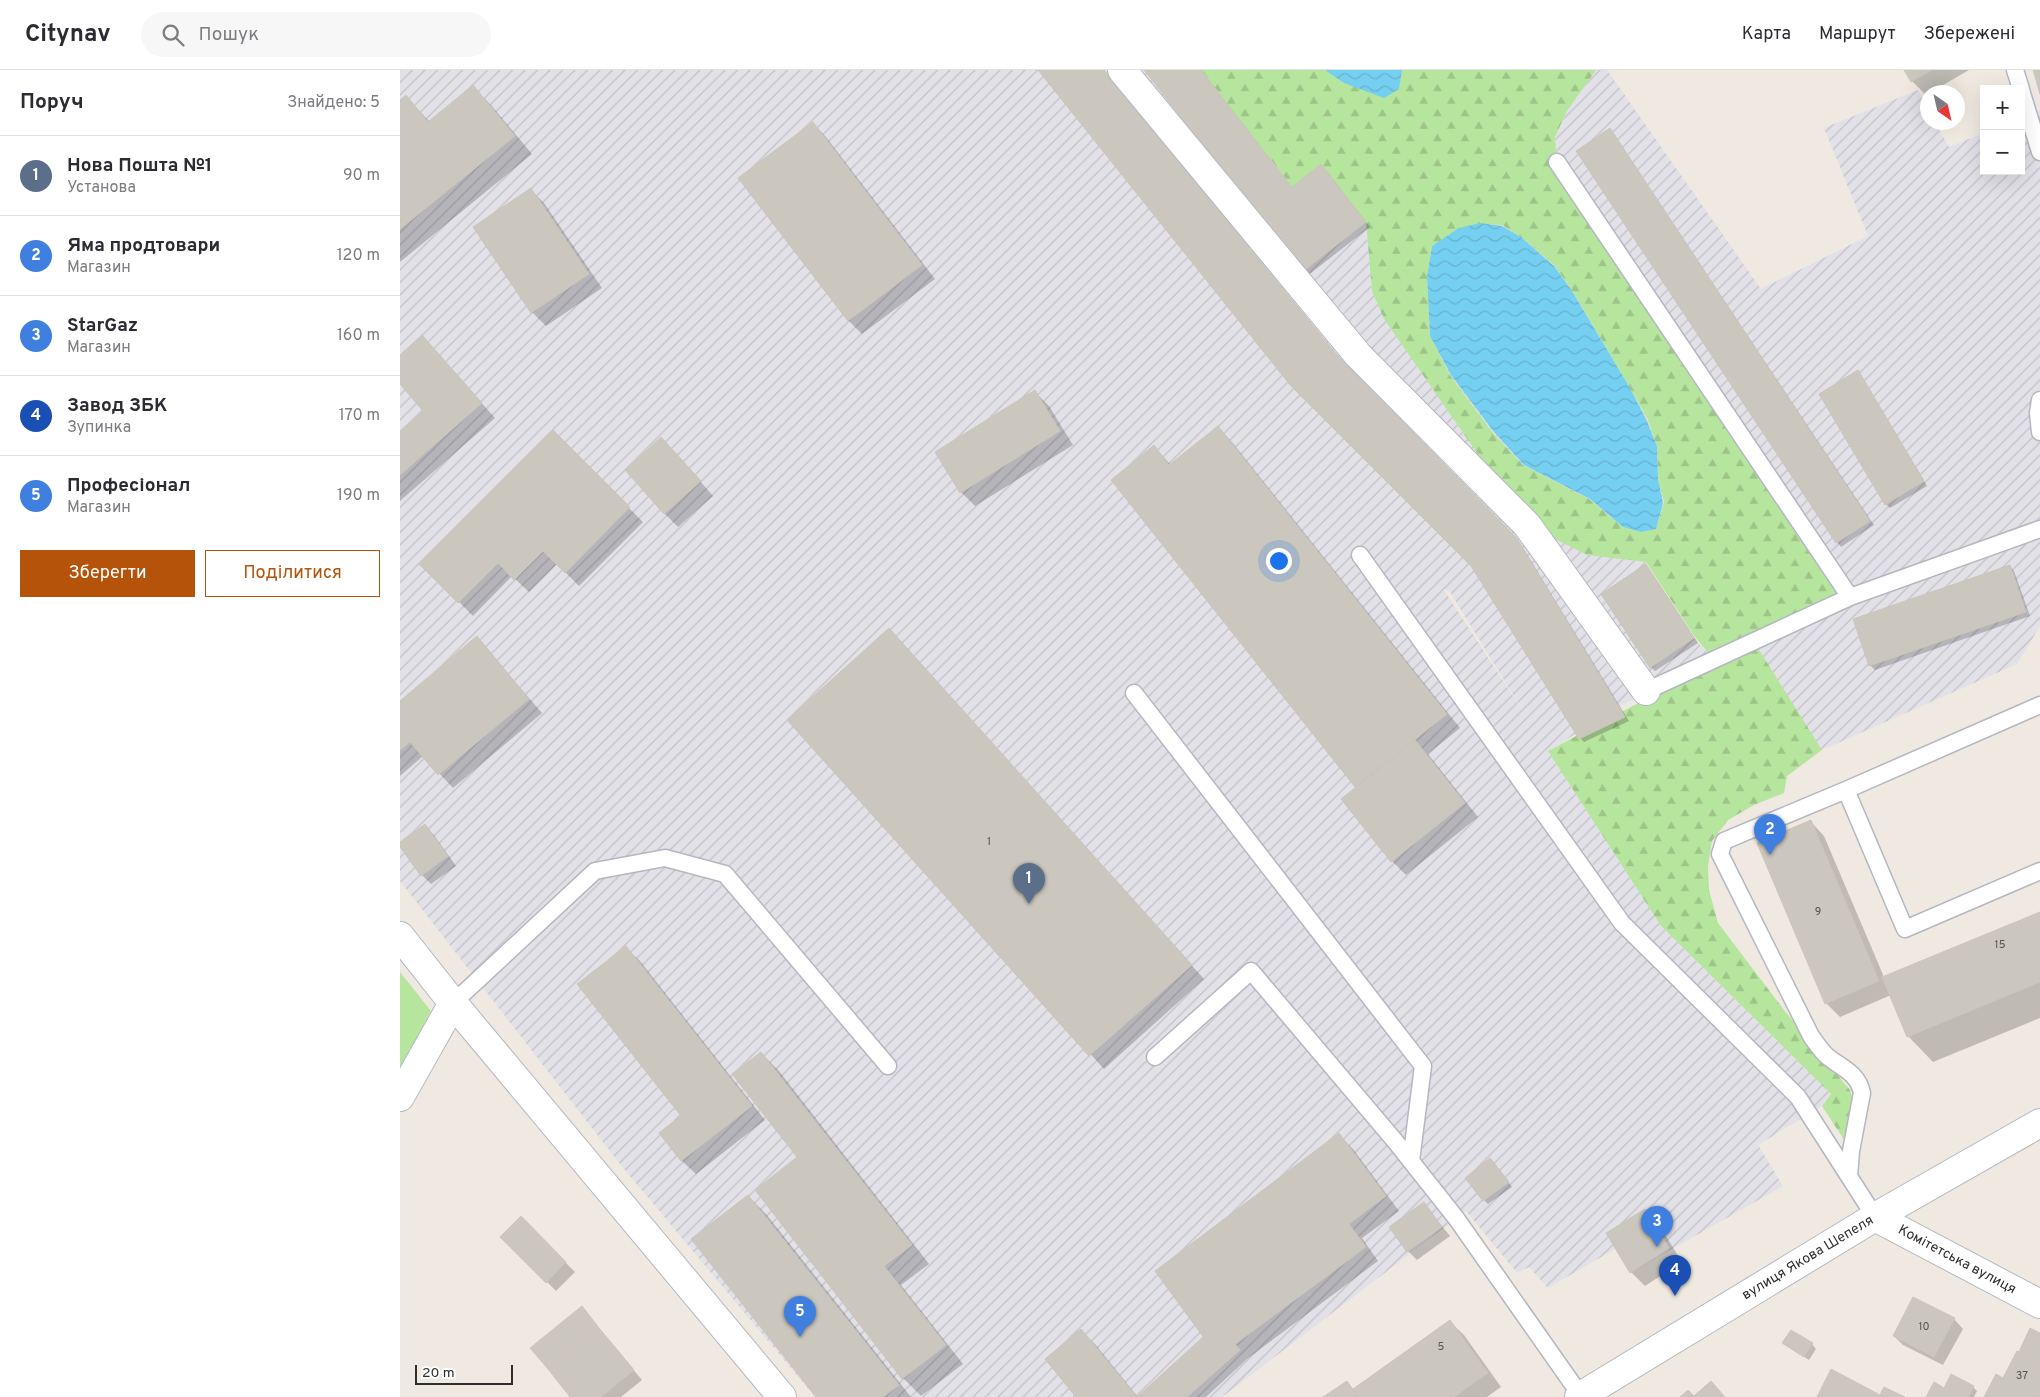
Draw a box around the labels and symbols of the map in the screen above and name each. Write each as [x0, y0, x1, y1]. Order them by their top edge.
north arrow [1920, 85, 1965, 130]
your location [1266, 548, 1292, 574]
pin: 2 [1754, 814, 1786, 855]
house number: 1 [987, 835, 991, 849]
pin: 1 [1013, 863, 1045, 904]
house number: 9 [1815, 905, 1821, 919]
house number: 15 [1995, 938, 2006, 952]
pin: 3 [1641, 1206, 1673, 1247]
street label: вулиця Якова Шепеля [1739, 1212, 1877, 1304]
street label: Комітетська вулиця [1895, 1222, 2019, 1298]
pin: 4 [1659, 1255, 1691, 1296]
pin: 5 [784, 1296, 816, 1337]
house number: 10 [1918, 1320, 1930, 1334]
house number: 5 [1438, 1340, 1445, 1354]
scale bar [415, 1362, 512, 1385]
house number: 37 [2016, 1369, 2028, 1383]

